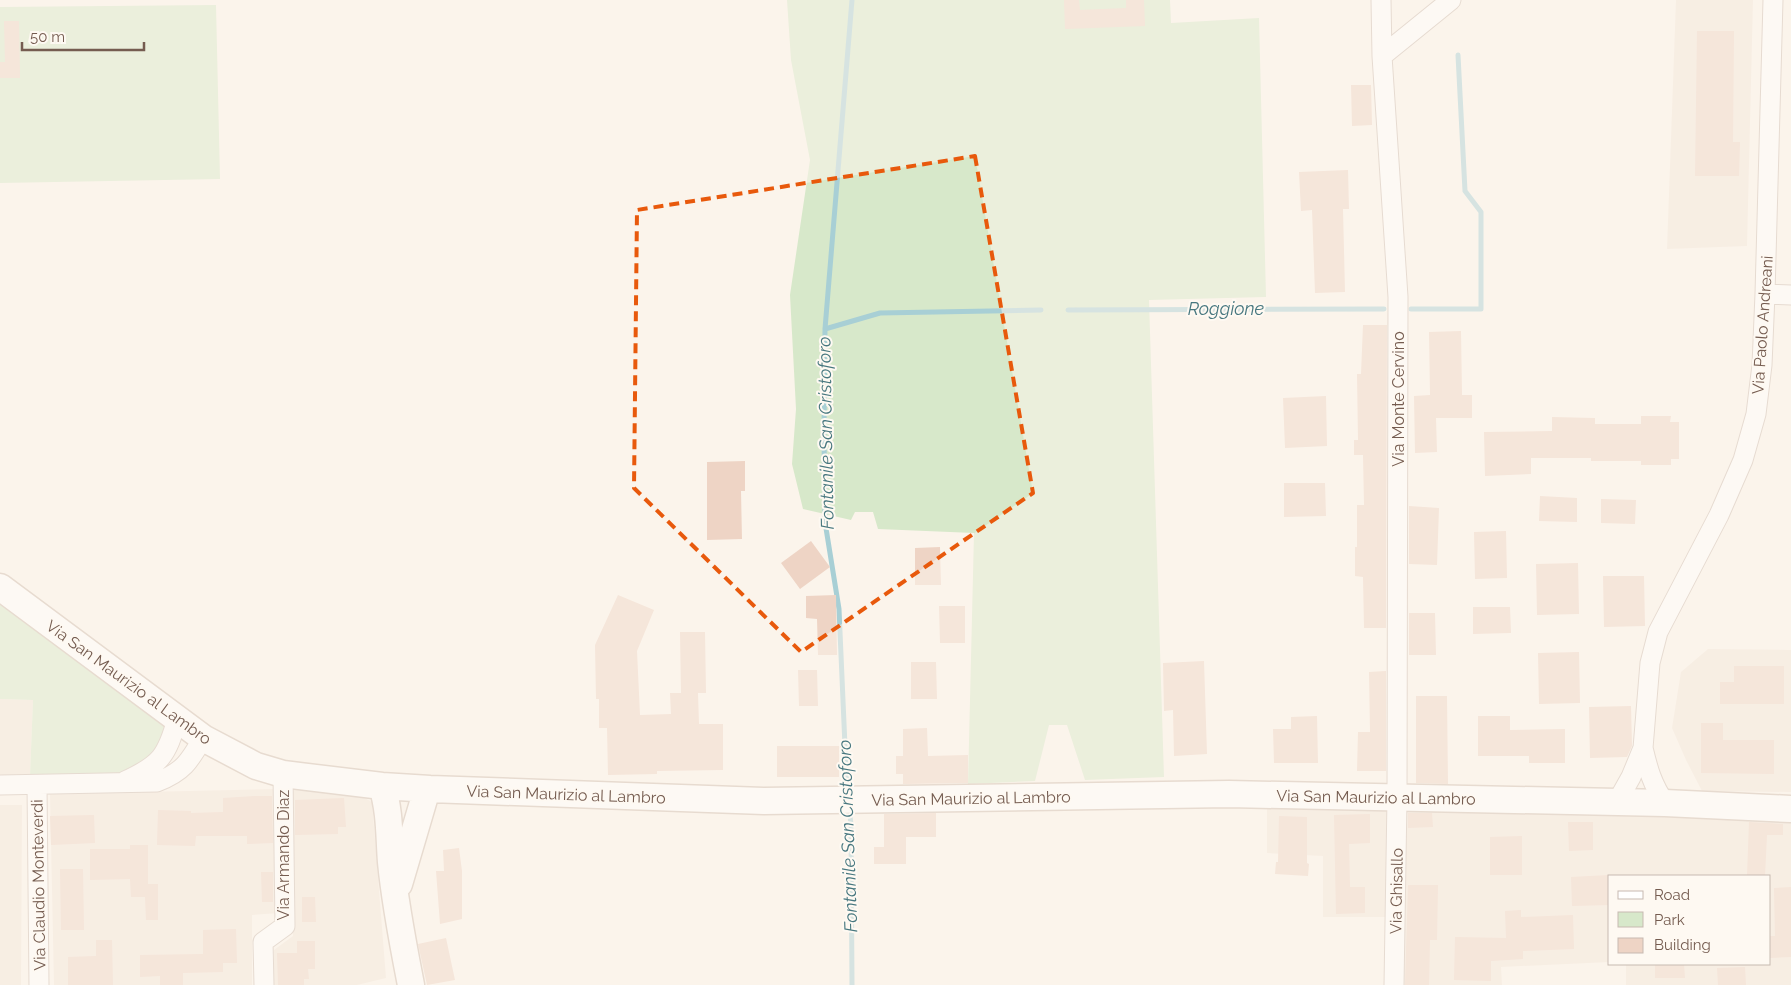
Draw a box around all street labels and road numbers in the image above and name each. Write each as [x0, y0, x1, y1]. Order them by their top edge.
street label: Via Paolo Andreani [1748, 255, 1777, 395]
street label: Via Monte Cervino [1389, 331, 1408, 467]
street label: Via San Maurizio al Lambro [42, 616, 215, 749]
street label: Via San Maurizio al Lambro [466, 782, 666, 807]
street label: Via San Maurizio al Lambro [1276, 786, 1476, 809]
street label: Via San Maurizio al Lambro [871, 787, 1071, 810]
street label: Via Armando Diaz [274, 789, 293, 920]
street label: Via Claudio Monteverdi [28, 799, 49, 971]
street label: Via Ghisallo [1386, 848, 1407, 934]

